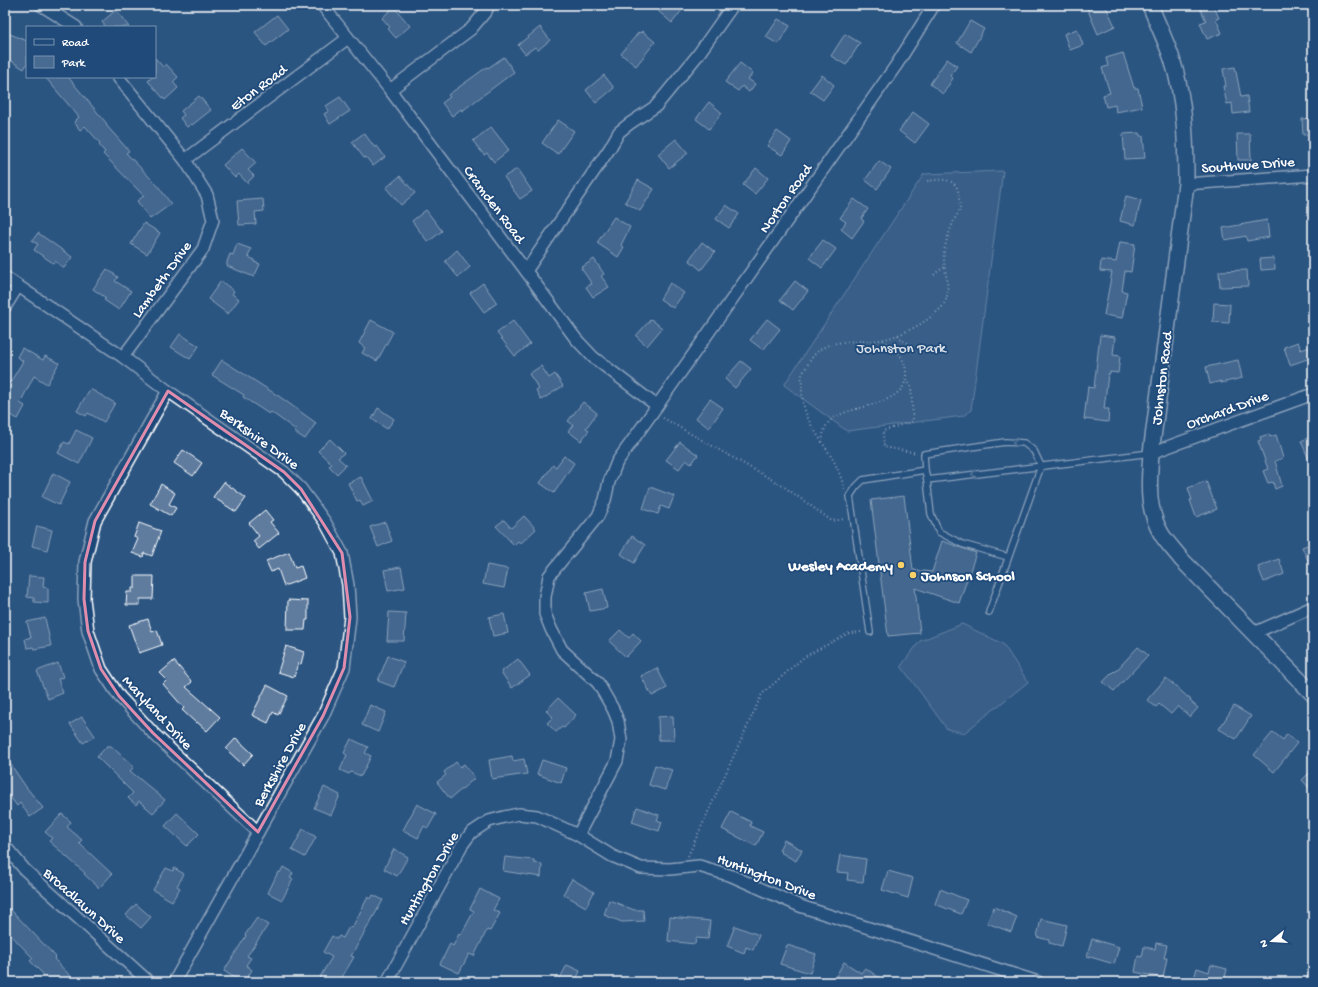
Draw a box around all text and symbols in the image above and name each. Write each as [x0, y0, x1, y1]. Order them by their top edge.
legend [26, 26, 156, 78]
text: Road [62, 37, 89, 51]
text: Park [61, 57, 87, 71]
street label: Eton Road [227, 61, 292, 116]
street label: Southvue Drive [1201, 154, 1296, 178]
street label: Norton Road [756, 160, 818, 237]
street label: Cramden Road [458, 163, 529, 248]
street label: Lambeth Drive [129, 238, 197, 322]
street label: Johnston Road [1148, 329, 1178, 426]
park label: Johnston Park [856, 340, 947, 358]
street label: Orchard Drive [1184, 388, 1271, 434]
street label: Berkshire Drive [215, 404, 302, 475]
one-way arrow [1012, 438, 1018, 447]
one-way arrow [971, 469, 977, 478]
place label: Wesley Academy [787, 558, 894, 576]
marker: Wesley Academy [896, 560, 906, 570]
place label: Johnson School [920, 568, 1016, 586]
marker: Johnson School [908, 570, 918, 580]
street label: Maryland Drive [117, 672, 196, 755]
street label: Berkshire Drive [250, 719, 311, 811]
street label: Huntington Drive [396, 829, 464, 929]
street label: Huntington Drive [714, 851, 819, 905]
street label: Broadlawn Drive [38, 864, 129, 948]
north arrow [1252, 921, 1292, 961]
text: N [1258, 938, 1271, 949]

